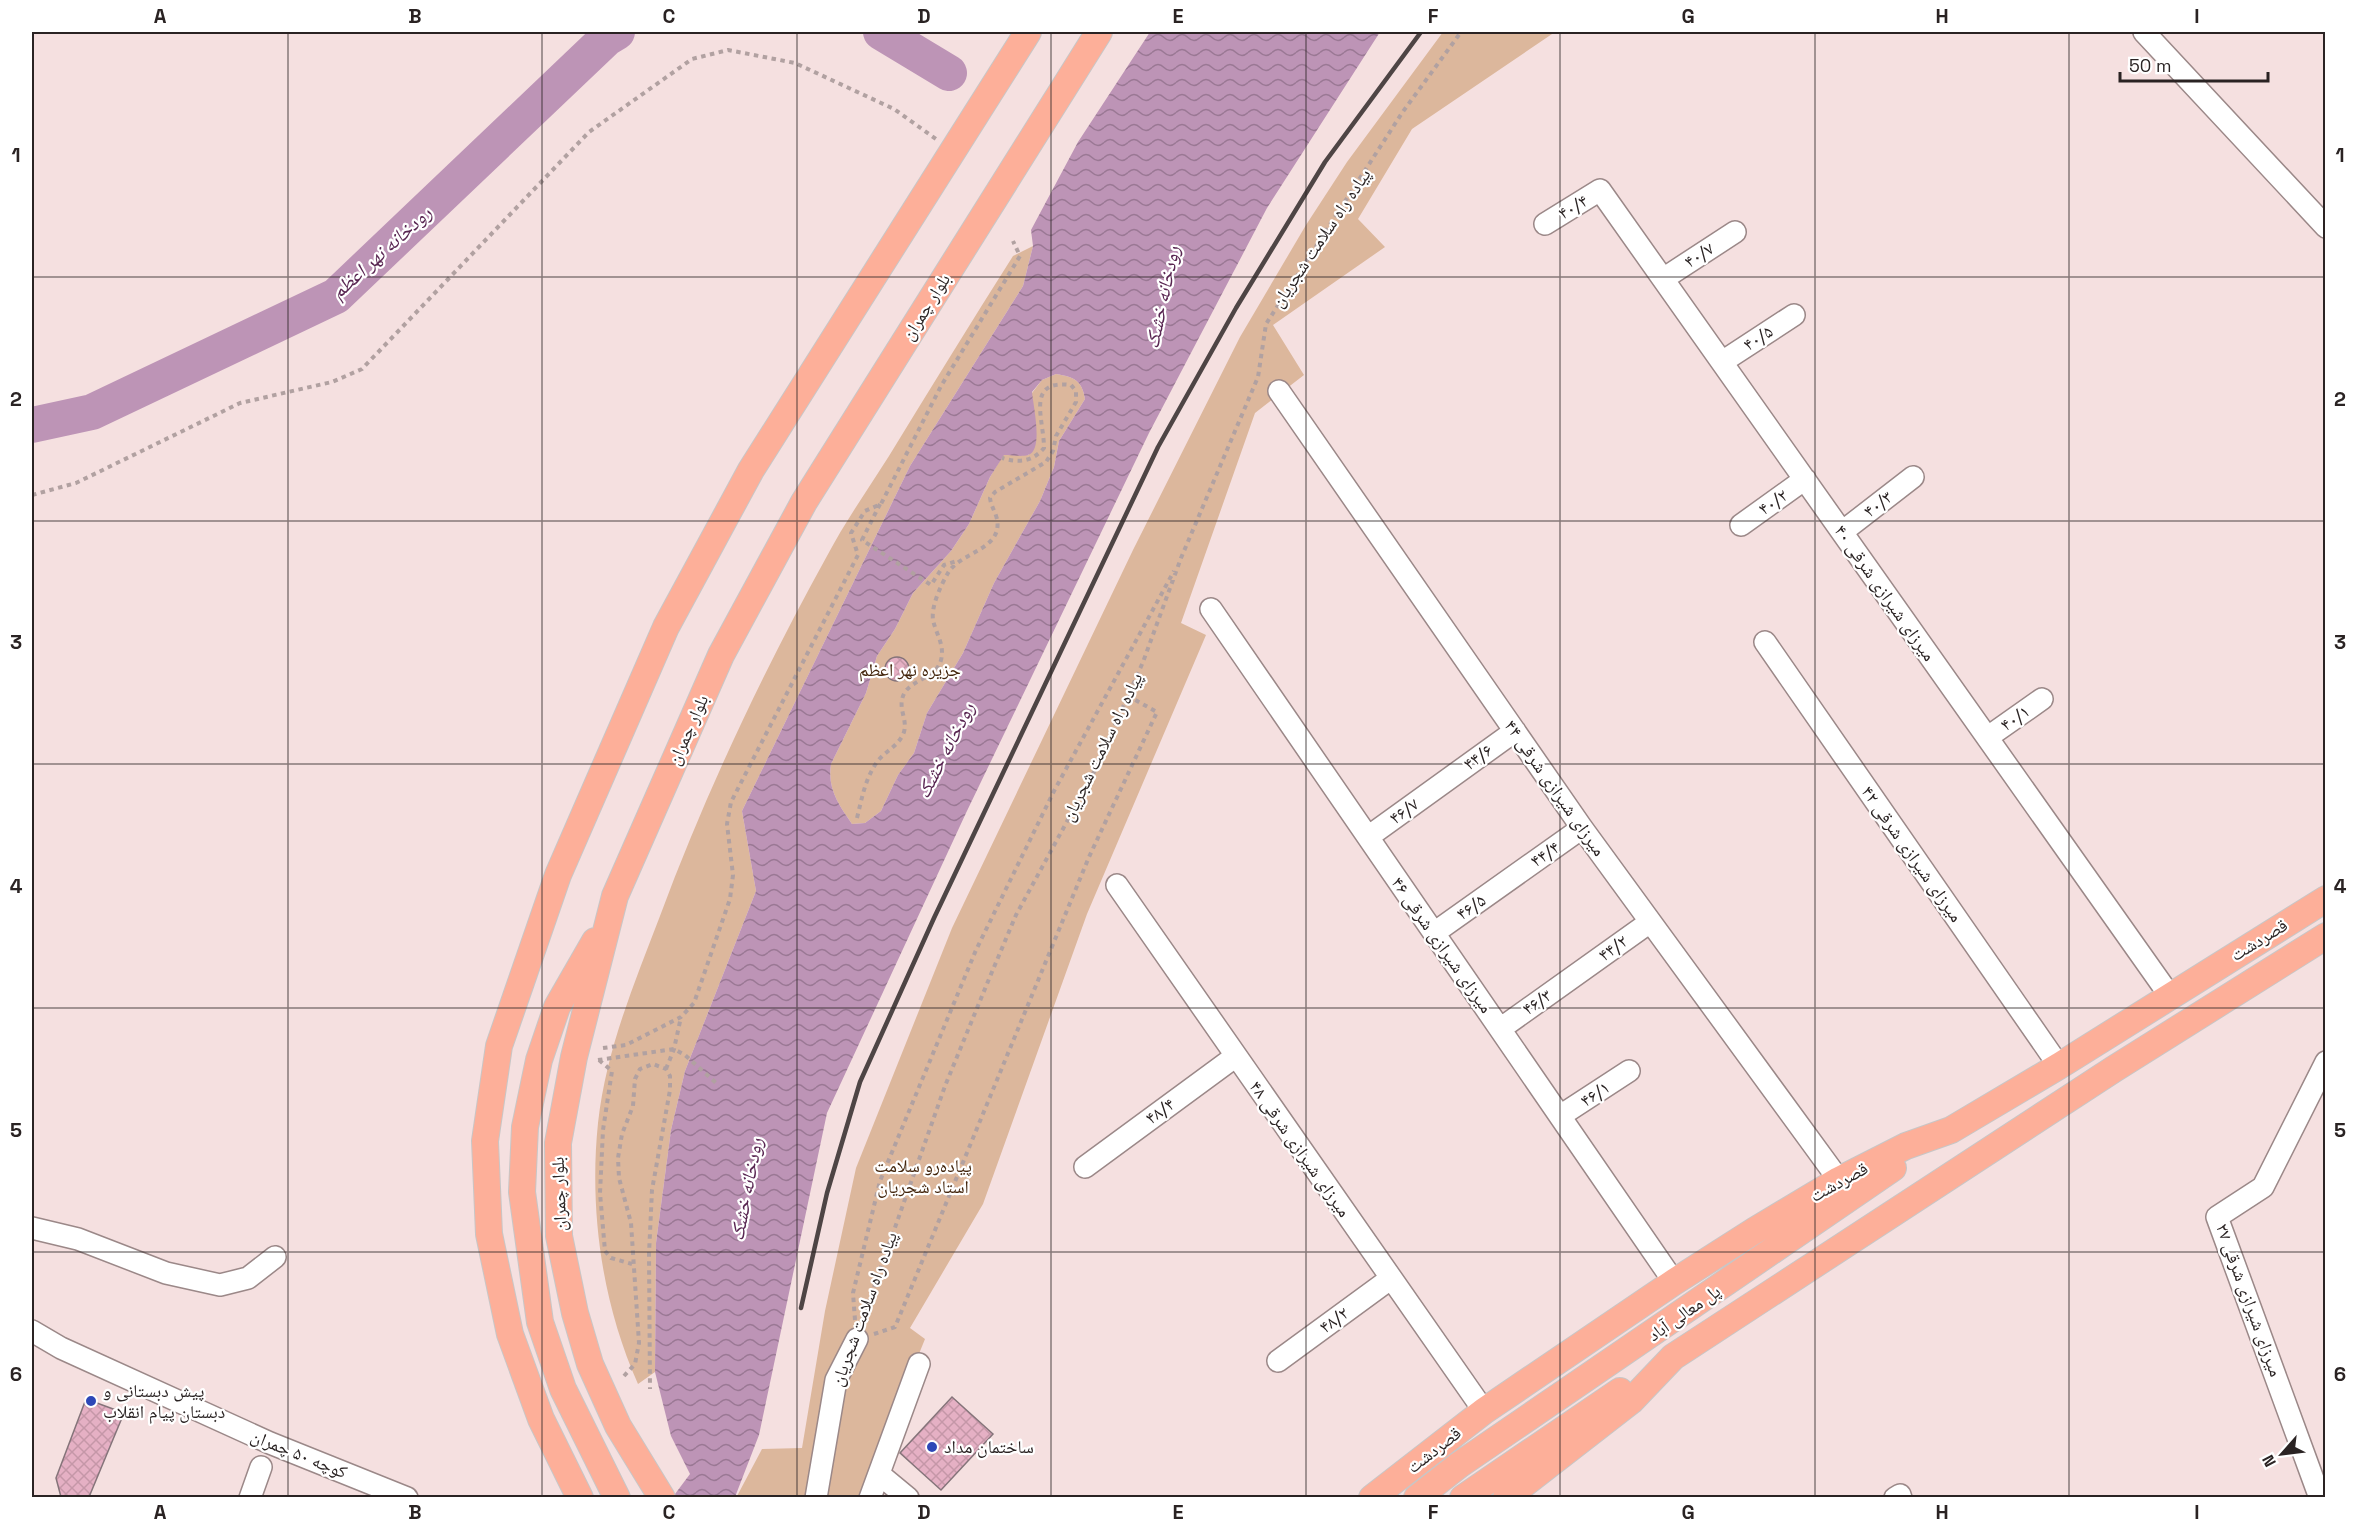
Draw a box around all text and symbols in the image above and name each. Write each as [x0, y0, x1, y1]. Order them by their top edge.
text: A [154, 3, 167, 29]
text: B [408, 3, 422, 29]
text: C [663, 3, 676, 29]
text: D [917, 3, 931, 29]
text: E [1172, 3, 1184, 29]
text: F [1428, 3, 1439, 29]
text: G [1681, 3, 1695, 29]
text: H [1935, 3, 1949, 29]
text: I [2194, 3, 2200, 29]
scale bar [2120, 45, 2268, 83]
text: 50 m [2129, 54, 2171, 77]
text: 1 [11, 142, 21, 168]
text: 1 [2335, 142, 2345, 168]
street label: پیاده راه سلامت شجریان [1266, 164, 1376, 312]
street label: ۴۰/۴ [1554, 189, 1592, 224]
water label: رودخانه نهر اعظم [325, 200, 438, 305]
street label: ۴۰/۷ [1680, 237, 1718, 273]
water label: رودخانه خشک [1138, 243, 1186, 351]
street label: بلوار چمران [896, 269, 955, 344]
street label: ۴۰/۵ [1739, 320, 1777, 356]
text: 2 [10, 386, 22, 412]
text: 2 [2334, 386, 2346, 412]
street label: ۴۰/۲ [1753, 483, 1792, 520]
street label: ۴۰/۳ [1858, 485, 1897, 522]
street label: ۴۰ میرزای شیرازی شرقی [1830, 520, 1941, 665]
text: 3 [10, 629, 22, 655]
text: 3 [2334, 629, 2346, 655]
park label: جزیره نهر اعظم [859, 658, 961, 682]
street label: پیاده راه سلامت شجریان [1056, 669, 1148, 825]
street label: بلوار چمران [662, 691, 713, 769]
water label: رودخانه خشک [910, 697, 980, 802]
street label: ۴۰/۱ [1995, 699, 2034, 736]
street label: ۴۴ میرزای شیرازی شرقی [1500, 715, 1611, 860]
street label: ۴۴/۶ [1458, 738, 1497, 775]
street label: ۴۲ میرزای شیرازی شرقی [1857, 781, 1968, 926]
street label: ۴۶/۷ [1384, 792, 1423, 829]
street label: ۴۴/۴ [1525, 835, 1564, 872]
street label: ۴۶ میرزای شیرازی شرقی [1387, 872, 1498, 1017]
text: 4 [10, 873, 23, 899]
text: 4 [2334, 873, 2347, 899]
street label: ۴۶/۵ [1451, 888, 1490, 925]
street label: قصردشت [2226, 913, 2291, 966]
street label: ۴۴/۲ [1593, 929, 1632, 966]
street label: ۴۶/۳ [1517, 983, 1556, 1020]
street label: ۴۶/۱ [1575, 1075, 1614, 1112]
street label: ۴۸ میرزای شیرازی شرقی [1245, 1076, 1356, 1221]
street label: ۴۸/۴ [1140, 1092, 1179, 1129]
text: 5 [10, 1117, 22, 1143]
text: 5 [2334, 1117, 2346, 1143]
water label: رودخانه خشک [723, 1135, 769, 1243]
park label: پیاده‌رو سلامت استاد شجریان [874, 1154, 972, 1198]
street label: بلوار چمران [546, 1156, 571, 1232]
street label: قصردشت [1806, 1156, 1872, 1207]
street label: ۲۷ میرزای شیرازی شرقی [2211, 1220, 2288, 1380]
street label: پیاده راه سلامت شجریان [825, 1229, 902, 1389]
street label: پل معالی آباد [1643, 1279, 1725, 1346]
street label: ۴۸/۲ [1314, 1301, 1353, 1338]
text: 6 [10, 1361, 22, 1387]
text: 6 [2334, 1361, 2346, 1387]
place label: پیش دبستانی و دبستان پیام انقلاب [103, 1379, 225, 1424]
marker: پیش دبستانی و دبستان پیام انقلاب [84, 1394, 98, 1408]
street label: قصردشت [1402, 1421, 1466, 1478]
street label: کوچه ۵۰ چمران [248, 1424, 351, 1483]
north arrow [2252, 1424, 2312, 1484]
place label: ساختمان مداد [944, 1435, 1034, 1458]
marker: ساختمان مداد [925, 1440, 939, 1454]
text: N [2257, 1451, 2281, 1470]
text: A [154, 1499, 167, 1525]
text: B [408, 1499, 422, 1525]
text: C [663, 1499, 676, 1525]
text: D [917, 1499, 931, 1525]
text: E [1172, 1499, 1184, 1525]
text: F [1428, 1499, 1439, 1525]
text: G [1681, 1499, 1695, 1525]
text: H [1935, 1499, 1949, 1525]
text: I [2194, 1499, 2200, 1525]

